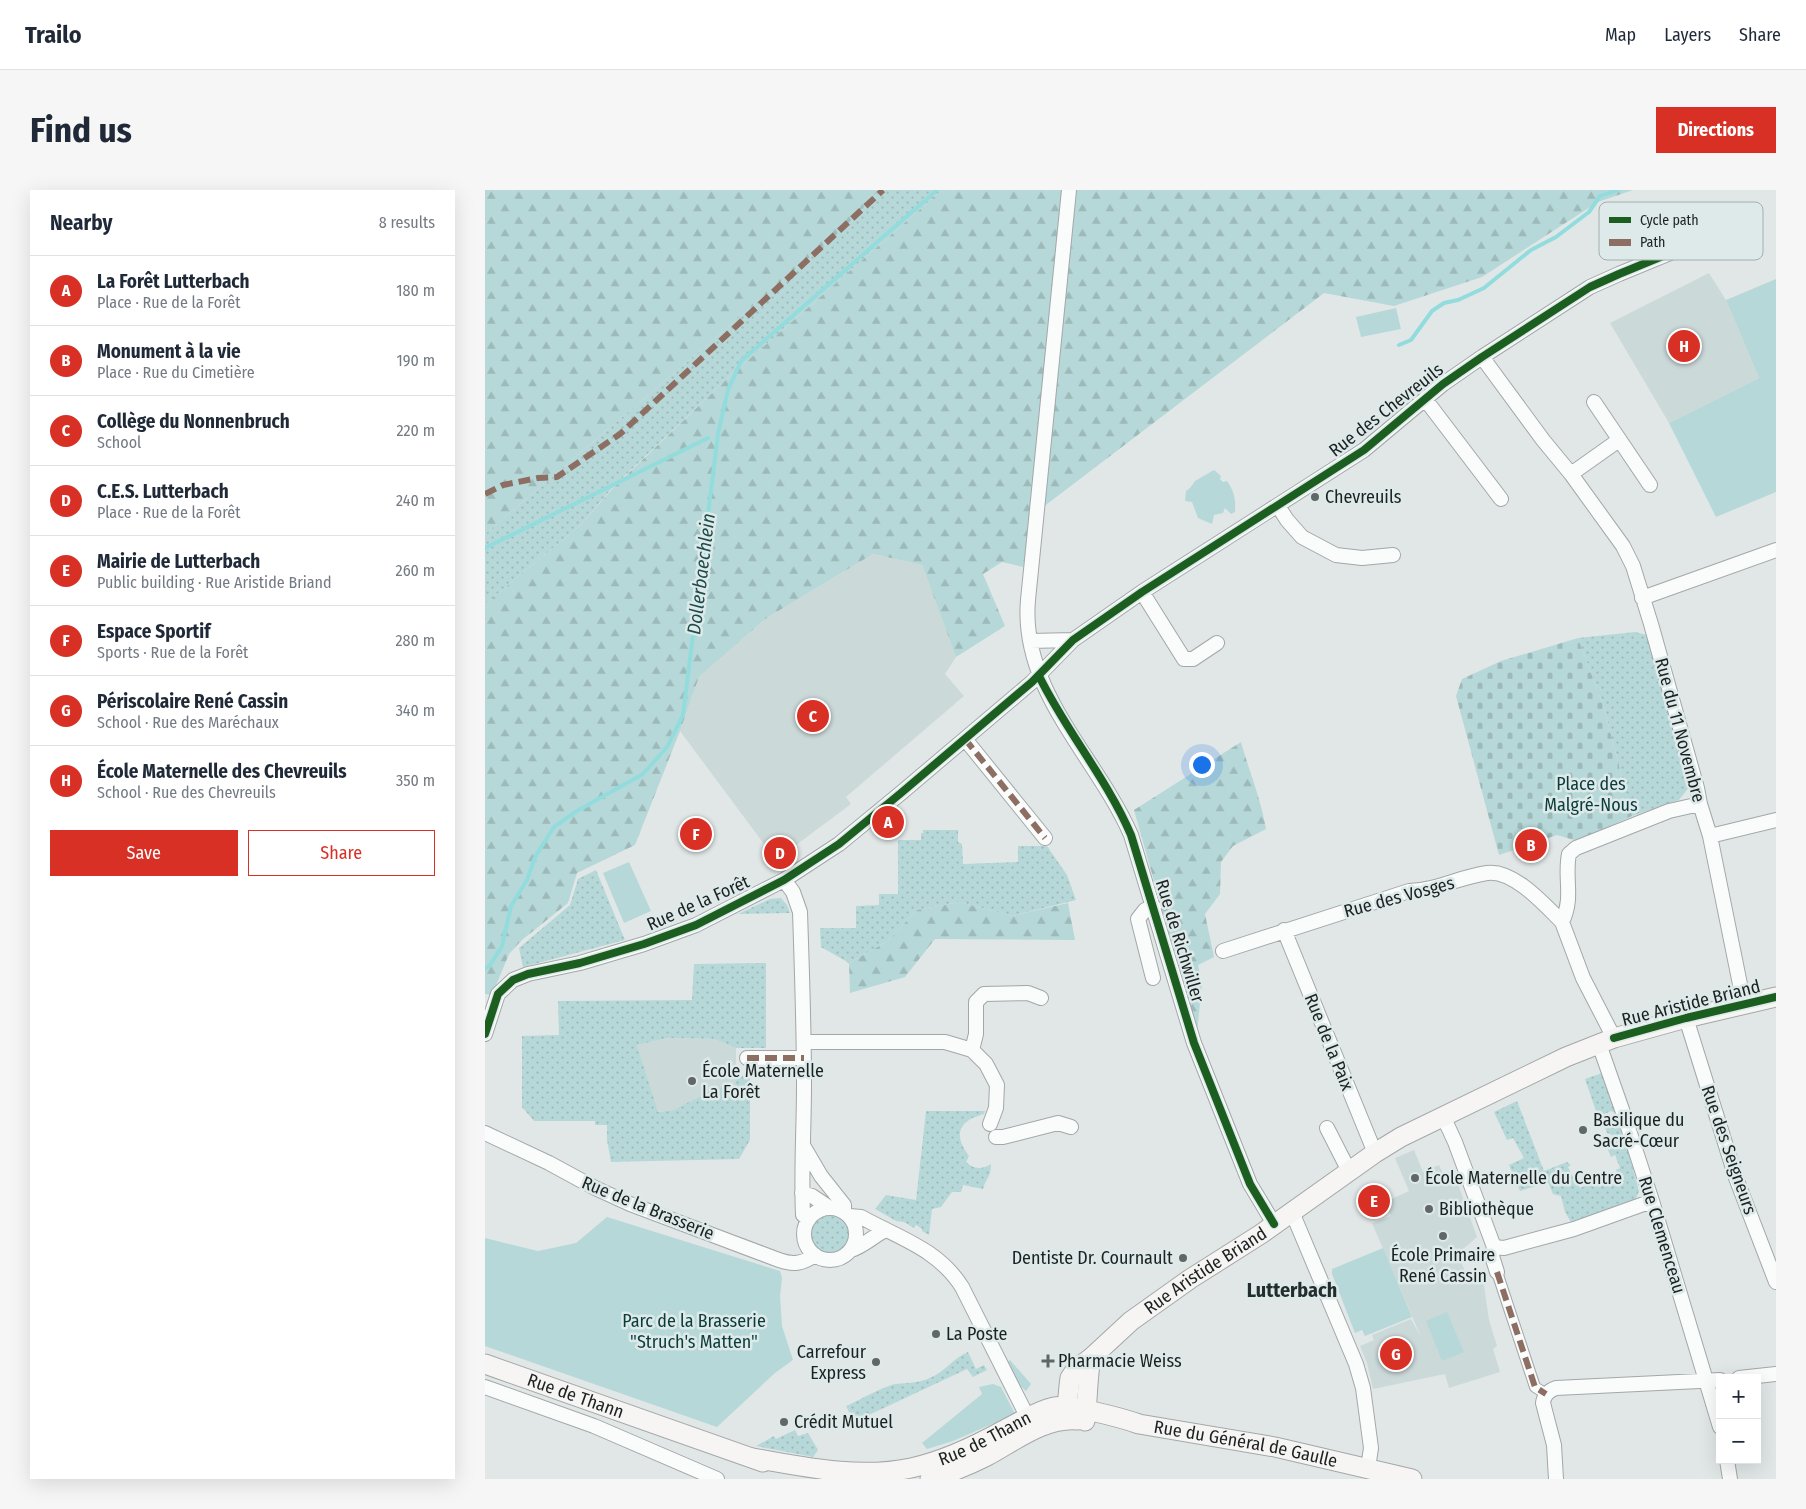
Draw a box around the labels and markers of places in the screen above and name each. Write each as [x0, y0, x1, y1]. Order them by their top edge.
pin: H [1668, 327, 1700, 365]
place label: Chevreuils [1325, 486, 1402, 508]
marker: Chevreuils [1309, 491, 1321, 503]
pin: C [797, 697, 829, 735]
pin: A [872, 803, 904, 841]
pin: F [680, 815, 712, 853]
pin: B [1515, 826, 1547, 864]
pin: D [764, 834, 796, 872]
place label: École Maternelle La Forêt [702, 1059, 824, 1103]
marker: École Maternelle La Forêt [686, 1075, 698, 1087]
place label: Basilique du Sacré-Cœur [1593, 1109, 1684, 1152]
marker: Basilique du Sacré-Cœur [1577, 1124, 1589, 1136]
place label: École Maternelle du Centre [1425, 1166, 1622, 1189]
marker: École Maternelle du Centre [1409, 1172, 1421, 1184]
pin: E [1358, 1182, 1390, 1220]
place label: Bibliothèque [1439, 1198, 1534, 1220]
marker: Bibliothèque [1423, 1203, 1435, 1215]
marker: École Primaire René Cassin [1437, 1230, 1449, 1242]
place label: École Primaire René Cassin [1391, 1243, 1495, 1287]
place label: Dentiste Dr. Cournault [1012, 1247, 1173, 1269]
marker: Dentiste Dr. Cournault [1177, 1252, 1189, 1264]
place label: La Poste [946, 1323, 1008, 1345]
marker: La Poste [930, 1328, 942, 1340]
pin: G [1380, 1335, 1412, 1373]
place label: Carrefour Express [797, 1341, 867, 1384]
place label: Pharmacie Weiss [1058, 1350, 1182, 1372]
marker: Pharmacie Weiss [1042, 1355, 1054, 1367]
marker: Carrefour Express [870, 1356, 882, 1368]
place label: Crédit Mutuel [794, 1411, 893, 1433]
marker: Crédit Mutuel [778, 1416, 790, 1428]

